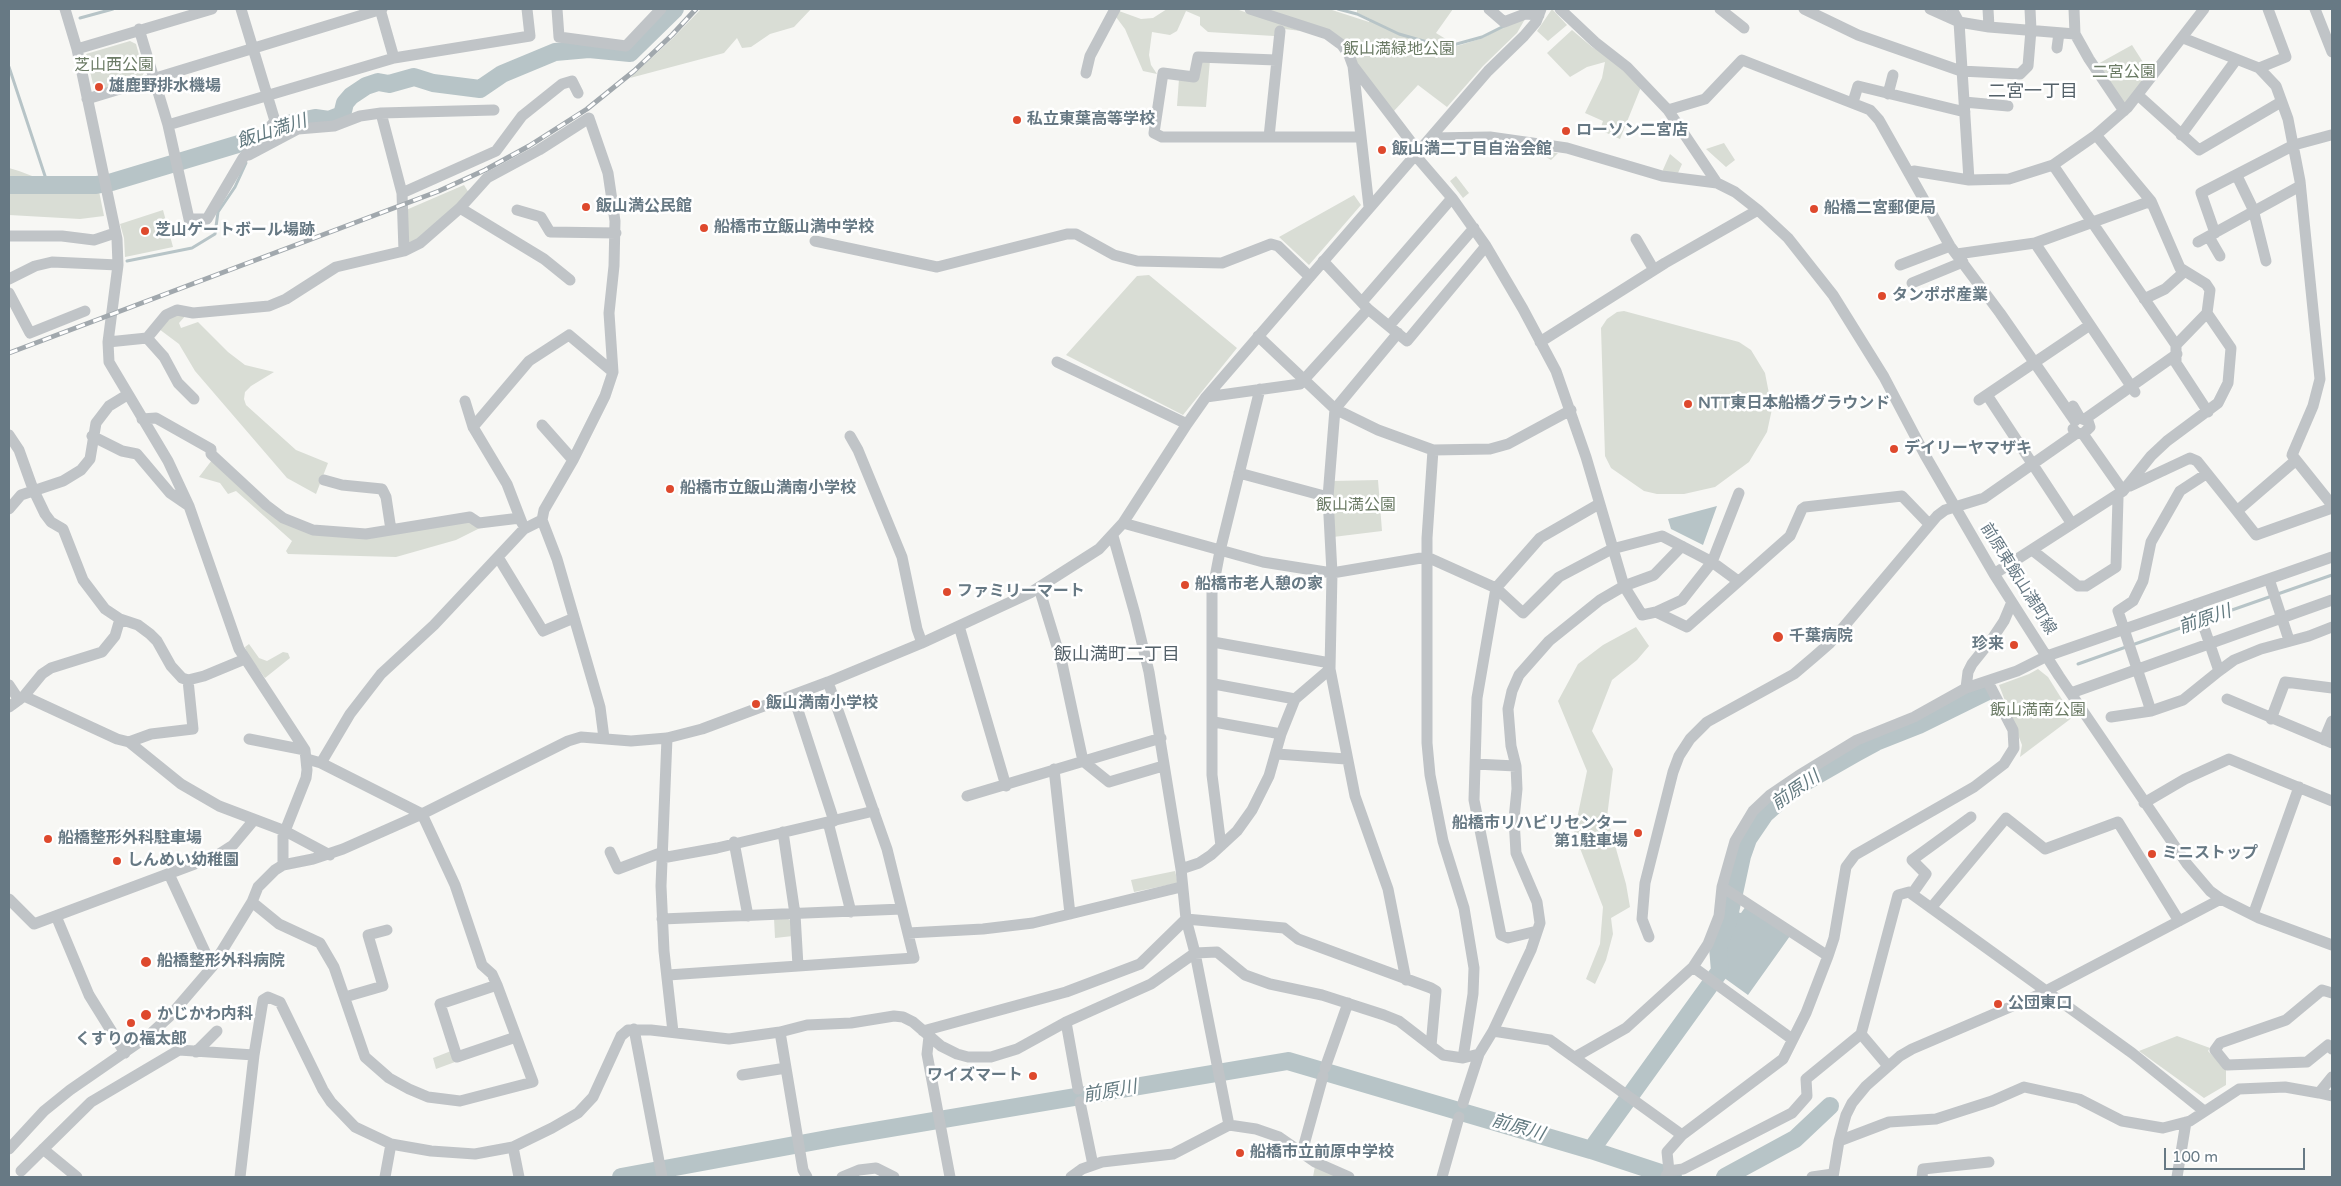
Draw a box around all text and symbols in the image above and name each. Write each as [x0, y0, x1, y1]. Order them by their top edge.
park label: 飯山満緑地公園 [1343, 40, 1455, 60]
park label: 芝山西公園 [74, 56, 154, 76]
park label: 二宮公園 [2092, 63, 2156, 83]
place label: 雄鹿野排水機場 [109, 77, 221, 97]
marker: 雄鹿野排水機場 [93, 81, 105, 93]
district label: 二宮一丁目 [1988, 81, 2078, 103]
place label: 私立東葉高等学校 [1027, 110, 1155, 130]
water label: 飯山満川 [234, 111, 310, 153]
marker: 私立東葉高等学校 [1011, 114, 1023, 126]
place label: ローソン二宮店 [1576, 121, 1688, 141]
marker: ローソン二宮店 [1560, 125, 1572, 137]
place label: 飯山満二丁目自治会館 [1392, 140, 1552, 160]
marker: 飯山満二丁目自治会館 [1376, 144, 1388, 156]
place label: 飯山満公民館 [596, 197, 692, 217]
place label: 船橋二宮郵便局 [1824, 199, 1936, 219]
marker: 飯山満公民館 [580, 201, 592, 213]
marker: 船橋二宮郵便局 [1808, 203, 1820, 215]
place label: 船橋市立飯山満中学校 [714, 218, 874, 238]
place label: 芝山ゲートボール場跡 [155, 221, 315, 241]
marker: 船橋市立飯山満中学校 [698, 222, 710, 234]
marker: 芝山ゲートボール場跡 [139, 225, 151, 237]
place label: タンポポ産業 [1892, 286, 1988, 306]
marker: タンポポ産業 [1876, 290, 1888, 302]
place label: NTT東日本船橋グラウンド [1698, 394, 1890, 414]
marker: NTT東日本船橋グラウンド [1682, 398, 1694, 410]
place label: デイリーヤマザキ [1904, 439, 2032, 459]
marker: デイリーヤマザキ [1888, 443, 1900, 455]
place label: 船橋市立飯山満南小学校 [680, 479, 856, 499]
marker: 船橋市立飯山満南小学校 [664, 483, 676, 495]
park label: 飯山満公園 [1316, 496, 1396, 516]
street label: 前原東飯山満町線 [1976, 520, 2060, 638]
place label: 船橋市老人憩の家 [1195, 575, 1323, 595]
marker: 船橋市老人憩の家 [1179, 579, 1191, 591]
place label: ファミリーマート [957, 582, 1085, 602]
marker: ファミリーマート [941, 586, 953, 598]
water label: 前原川 [2176, 601, 2234, 639]
place label: 千葉病院 [1789, 627, 1853, 647]
marker: 千葉病院 [1771, 630, 1785, 644]
place label: 珍来 [1972, 635, 2004, 655]
marker: 珍来 [2008, 639, 2020, 651]
district label: 飯山満町二丁目 [1054, 644, 1180, 666]
place label: 飯山満南小学校 [766, 694, 878, 714]
marker: 飯山満南小学校 [750, 698, 762, 710]
park label: 飯山満南公園 [1990, 701, 2086, 721]
water label: 前原川 [1768, 767, 1824, 815]
place label: 船橋市リハビリセンター 第1駐車場 [1452, 814, 1628, 852]
marker: 船橋市リハビリセンター 第1駐車場 [1632, 827, 1644, 839]
place label: 船橋整形外科駐車場 [58, 829, 202, 849]
marker: 船橋整形外科駐車場 [42, 833, 54, 845]
place label: ミニストップ [2162, 844, 2258, 864]
marker: ミニストップ [2146, 848, 2158, 860]
place label: しんめい幼稚園 [127, 851, 239, 871]
marker: しんめい幼稚園 [111, 855, 123, 867]
place label: 船橋整形外科病院 [157, 952, 285, 972]
marker: 船橋整形外科病院 [139, 955, 153, 969]
place label: 公団東口 [2008, 994, 2072, 1014]
marker: 公団東口 [1992, 998, 2004, 1010]
place label: かじかわ内科 [157, 1005, 253, 1025]
marker: かじかわ内科 [139, 1008, 153, 1022]
marker: くすりの福太郎 [125, 1017, 137, 1029]
place label: くすりの福太郎 [75, 1030, 187, 1050]
place label: ワイズマート [927, 1066, 1023, 1086]
marker: ワイズマート [1027, 1070, 1039, 1082]
water label: 前原川 [1082, 1077, 1138, 1107]
water label: 前原川 [1489, 1110, 1547, 1146]
scale bar [2166, 1138, 2307, 1170]
place label: 船橋市立前原中学校 [1250, 1143, 1394, 1163]
marker: 船橋市立前原中学校 [1234, 1147, 1246, 1159]
text: 100 m [2172, 1148, 2218, 1166]

